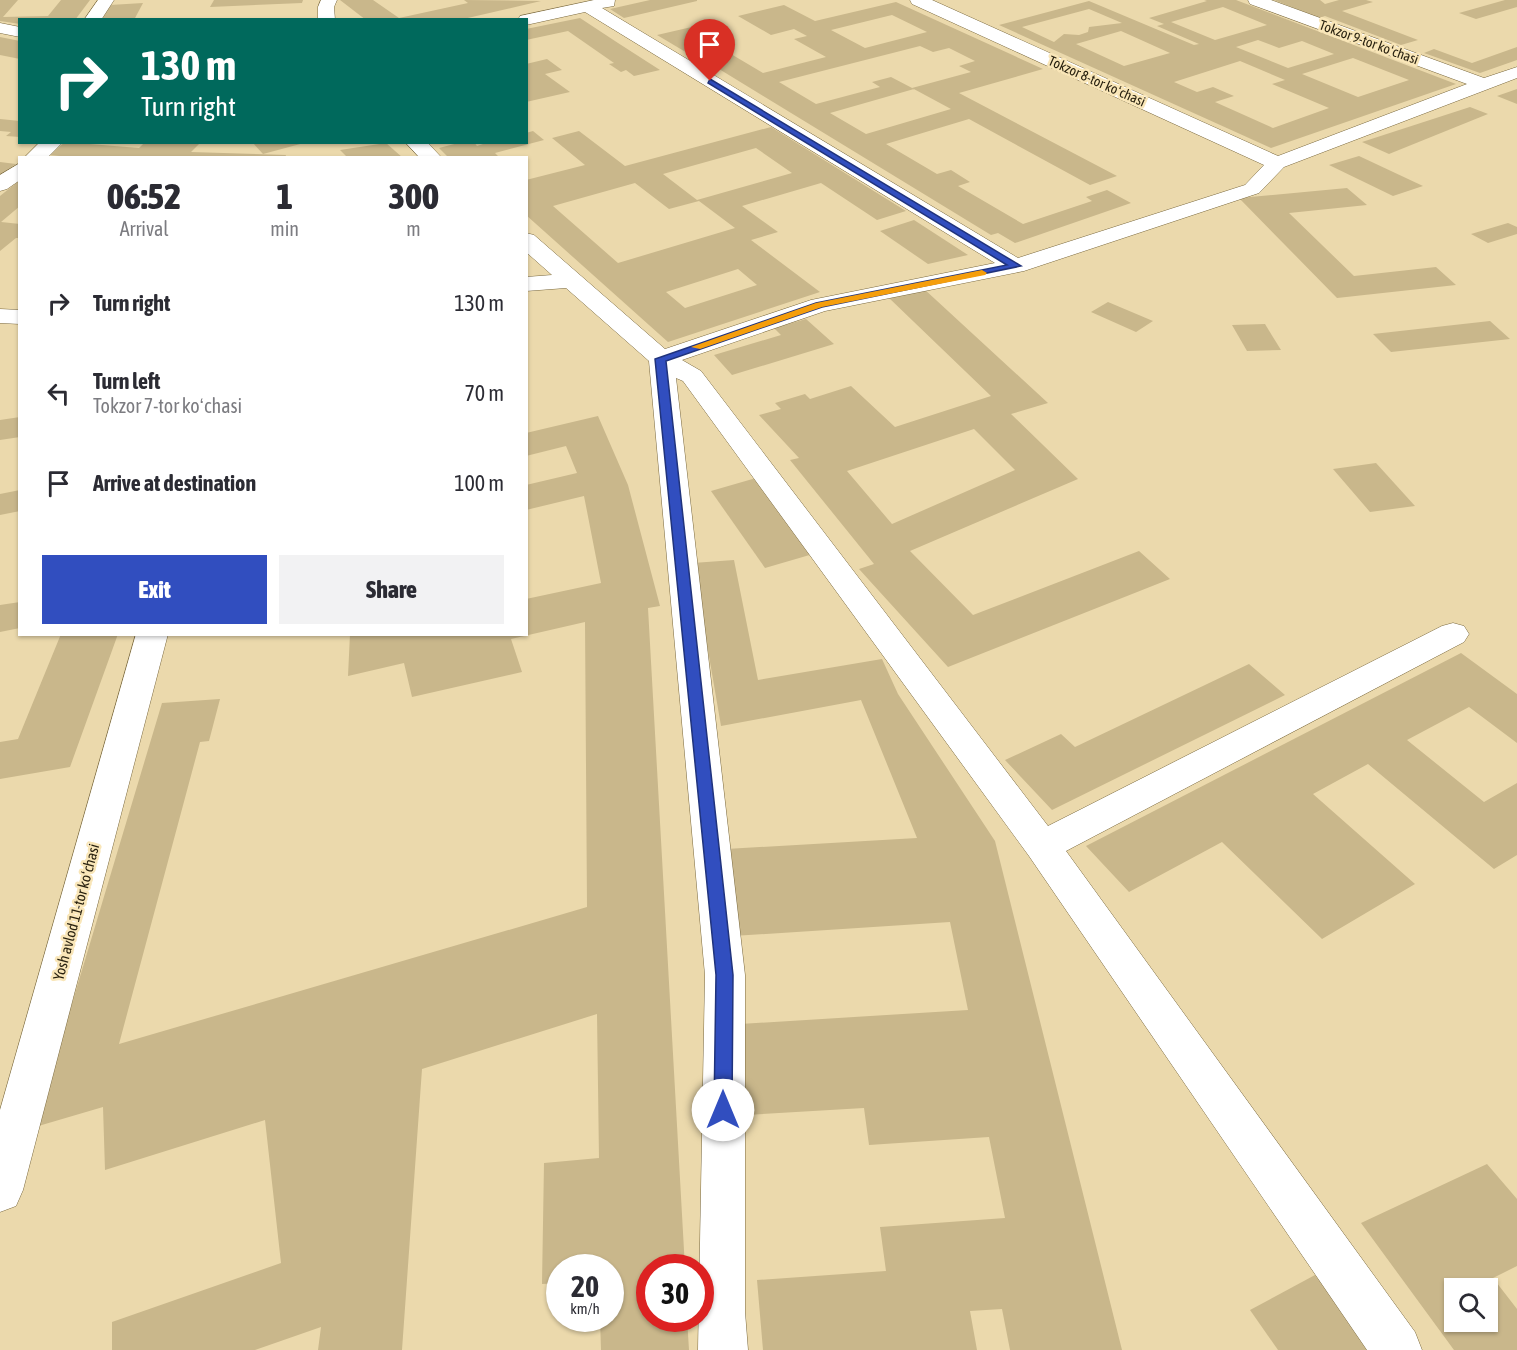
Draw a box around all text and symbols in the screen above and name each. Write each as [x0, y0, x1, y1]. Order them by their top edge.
street label: Tokzor 9-tor koʻchasi [1317, 17, 1421, 67]
pin [684, 19, 735, 81]
icon: arrive [693, 28, 726, 61]
text: 130 m [141, 41, 236, 89]
icon: right [42, 42, 120, 120]
street label: Tokzor 8-tor koʻchasi [1046, 52, 1148, 110]
text: Turn right [141, 91, 236, 122]
text: 06:52 [107, 175, 181, 217]
text: 1 [276, 175, 293, 217]
text: 300 [388, 175, 439, 217]
text: Arrival [120, 217, 169, 240]
text: min [270, 217, 299, 240]
text: m [406, 217, 421, 240]
icon: right [42, 287, 75, 320]
text: Turn right [93, 290, 170, 316]
text: 130 m [454, 290, 504, 316]
text: Turn left [93, 368, 160, 394]
icon: left [42, 377, 75, 410]
text: 70 m [464, 380, 504, 406]
text: Tokzor 7-tor koʻchasi [93, 394, 242, 417]
icon: arrive [42, 467, 75, 500]
text: Arrive at destination [93, 470, 256, 496]
text: 100 m [454, 470, 504, 496]
button: Exit [42, 555, 267, 624]
button: Share [279, 555, 504, 624]
street label: Yosh avlod 11-tor koʻchasi [50, 842, 102, 982]
position arrow [691, 1078, 755, 1142]
speed limit sign: 30 [636, 1254, 714, 1332]
text: 20 [571, 1269, 599, 1303]
map controls [1444, 1278, 1498, 1332]
button: search [1444, 1278, 1498, 1332]
text: km/h [570, 1300, 600, 1317]

